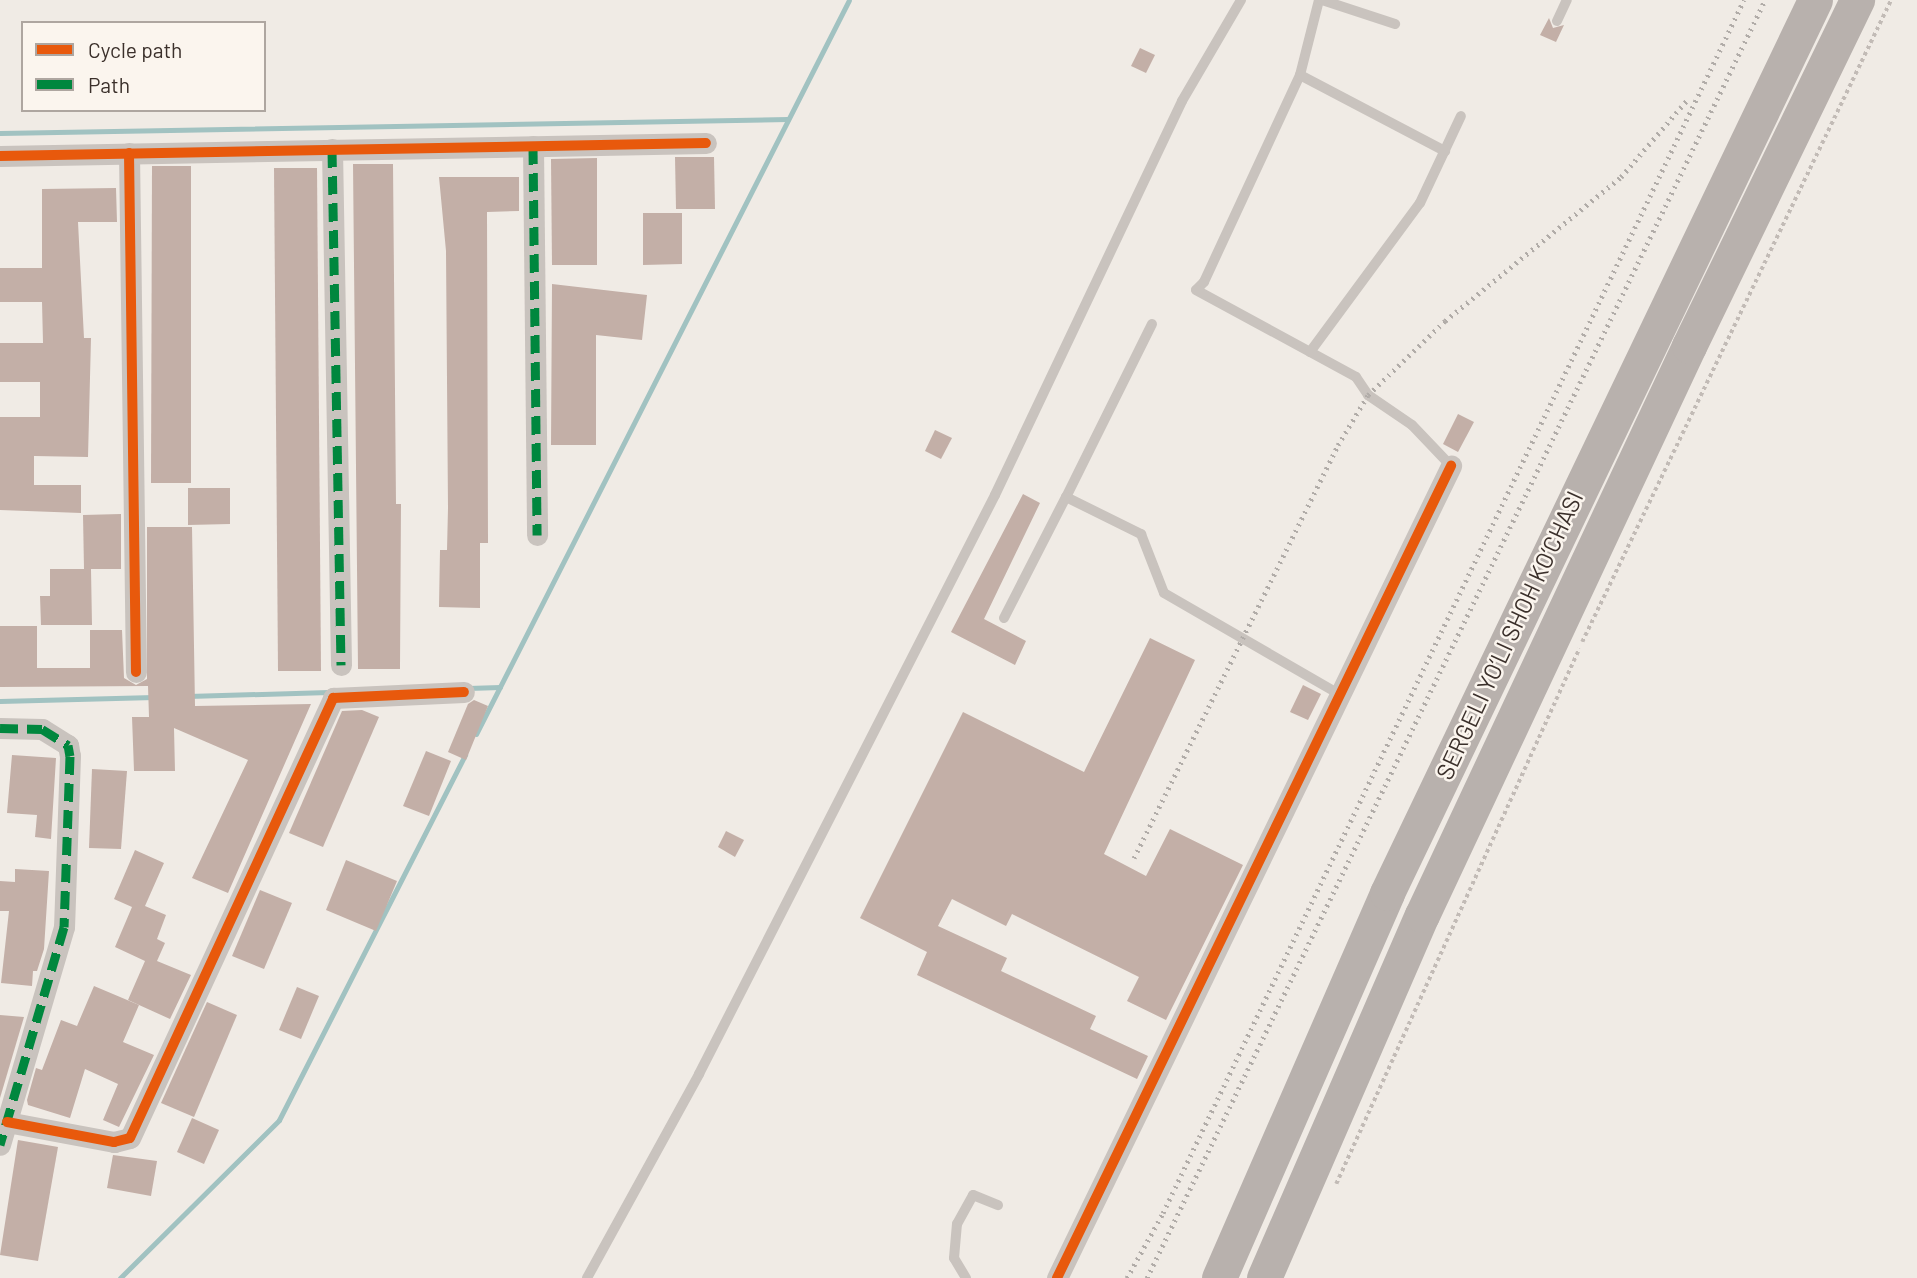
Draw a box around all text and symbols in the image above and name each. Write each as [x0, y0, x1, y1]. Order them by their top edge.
legend [21, 21, 266, 112]
text: Cycle path [88, 37, 182, 62]
text: Path [88, 72, 130, 97]
street label: SERGELI YO‘LI SHOH KO‘CHASI [1429, 486, 1589, 784]

